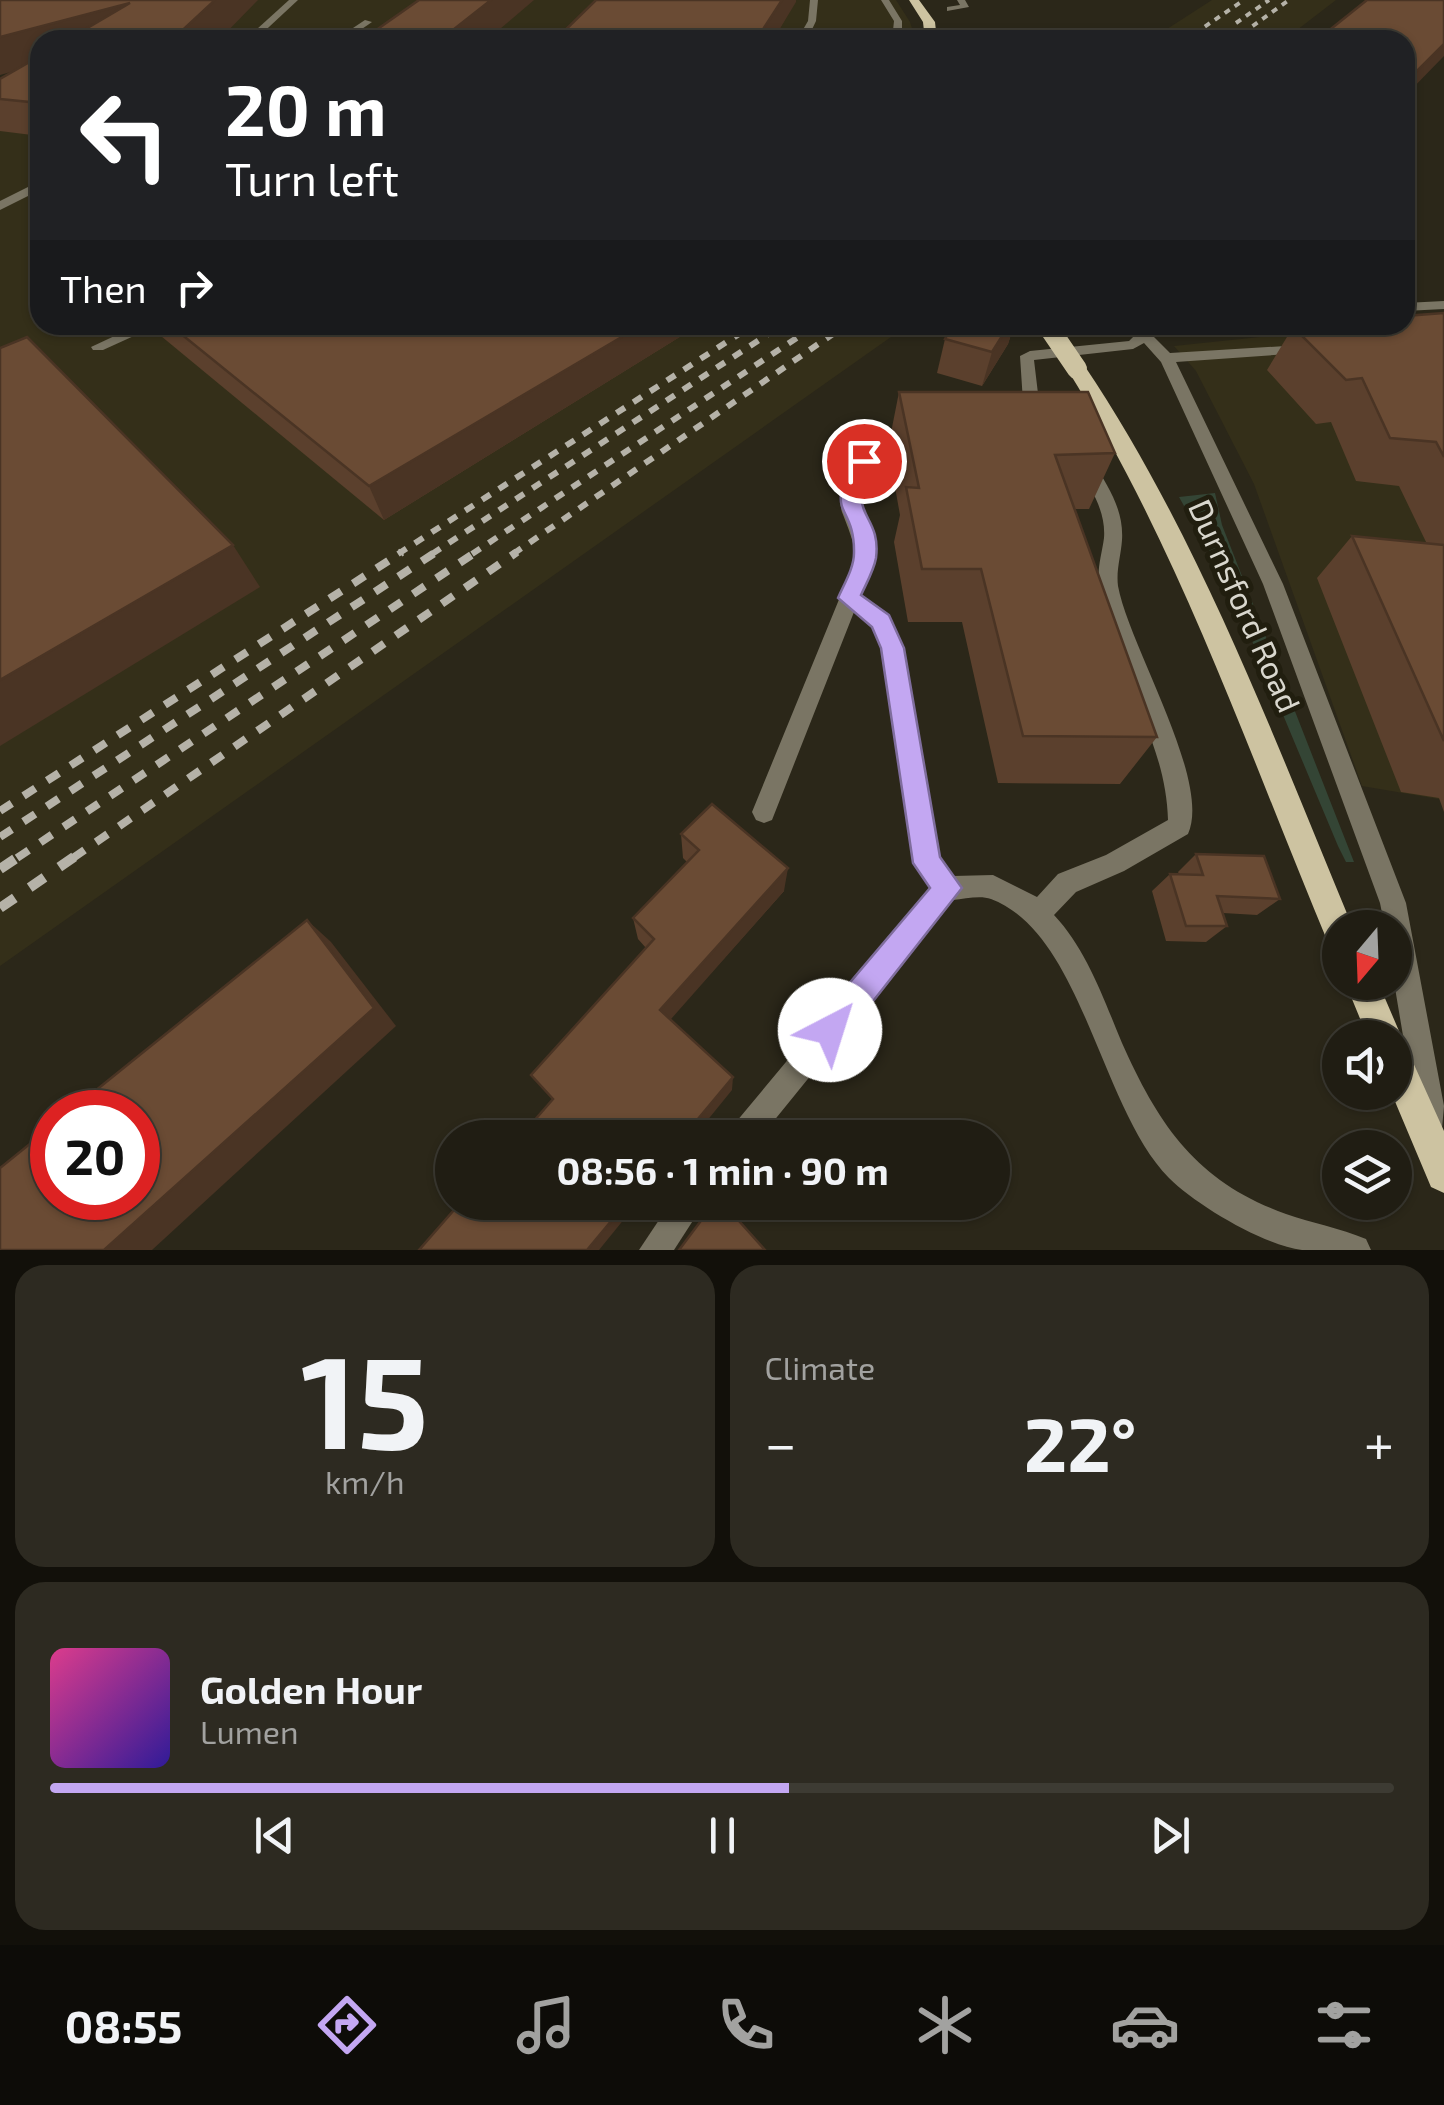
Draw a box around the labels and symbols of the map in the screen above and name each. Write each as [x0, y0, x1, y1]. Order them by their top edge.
pin [822, 419, 907, 504]
street label: Durnsford Road [1182, 493, 1310, 717]
north arrow [1322, 910, 1412, 1000]
position arrow [778, 978, 882, 1082]
speed limit sign: 20 [30, 1090, 160, 1220]

